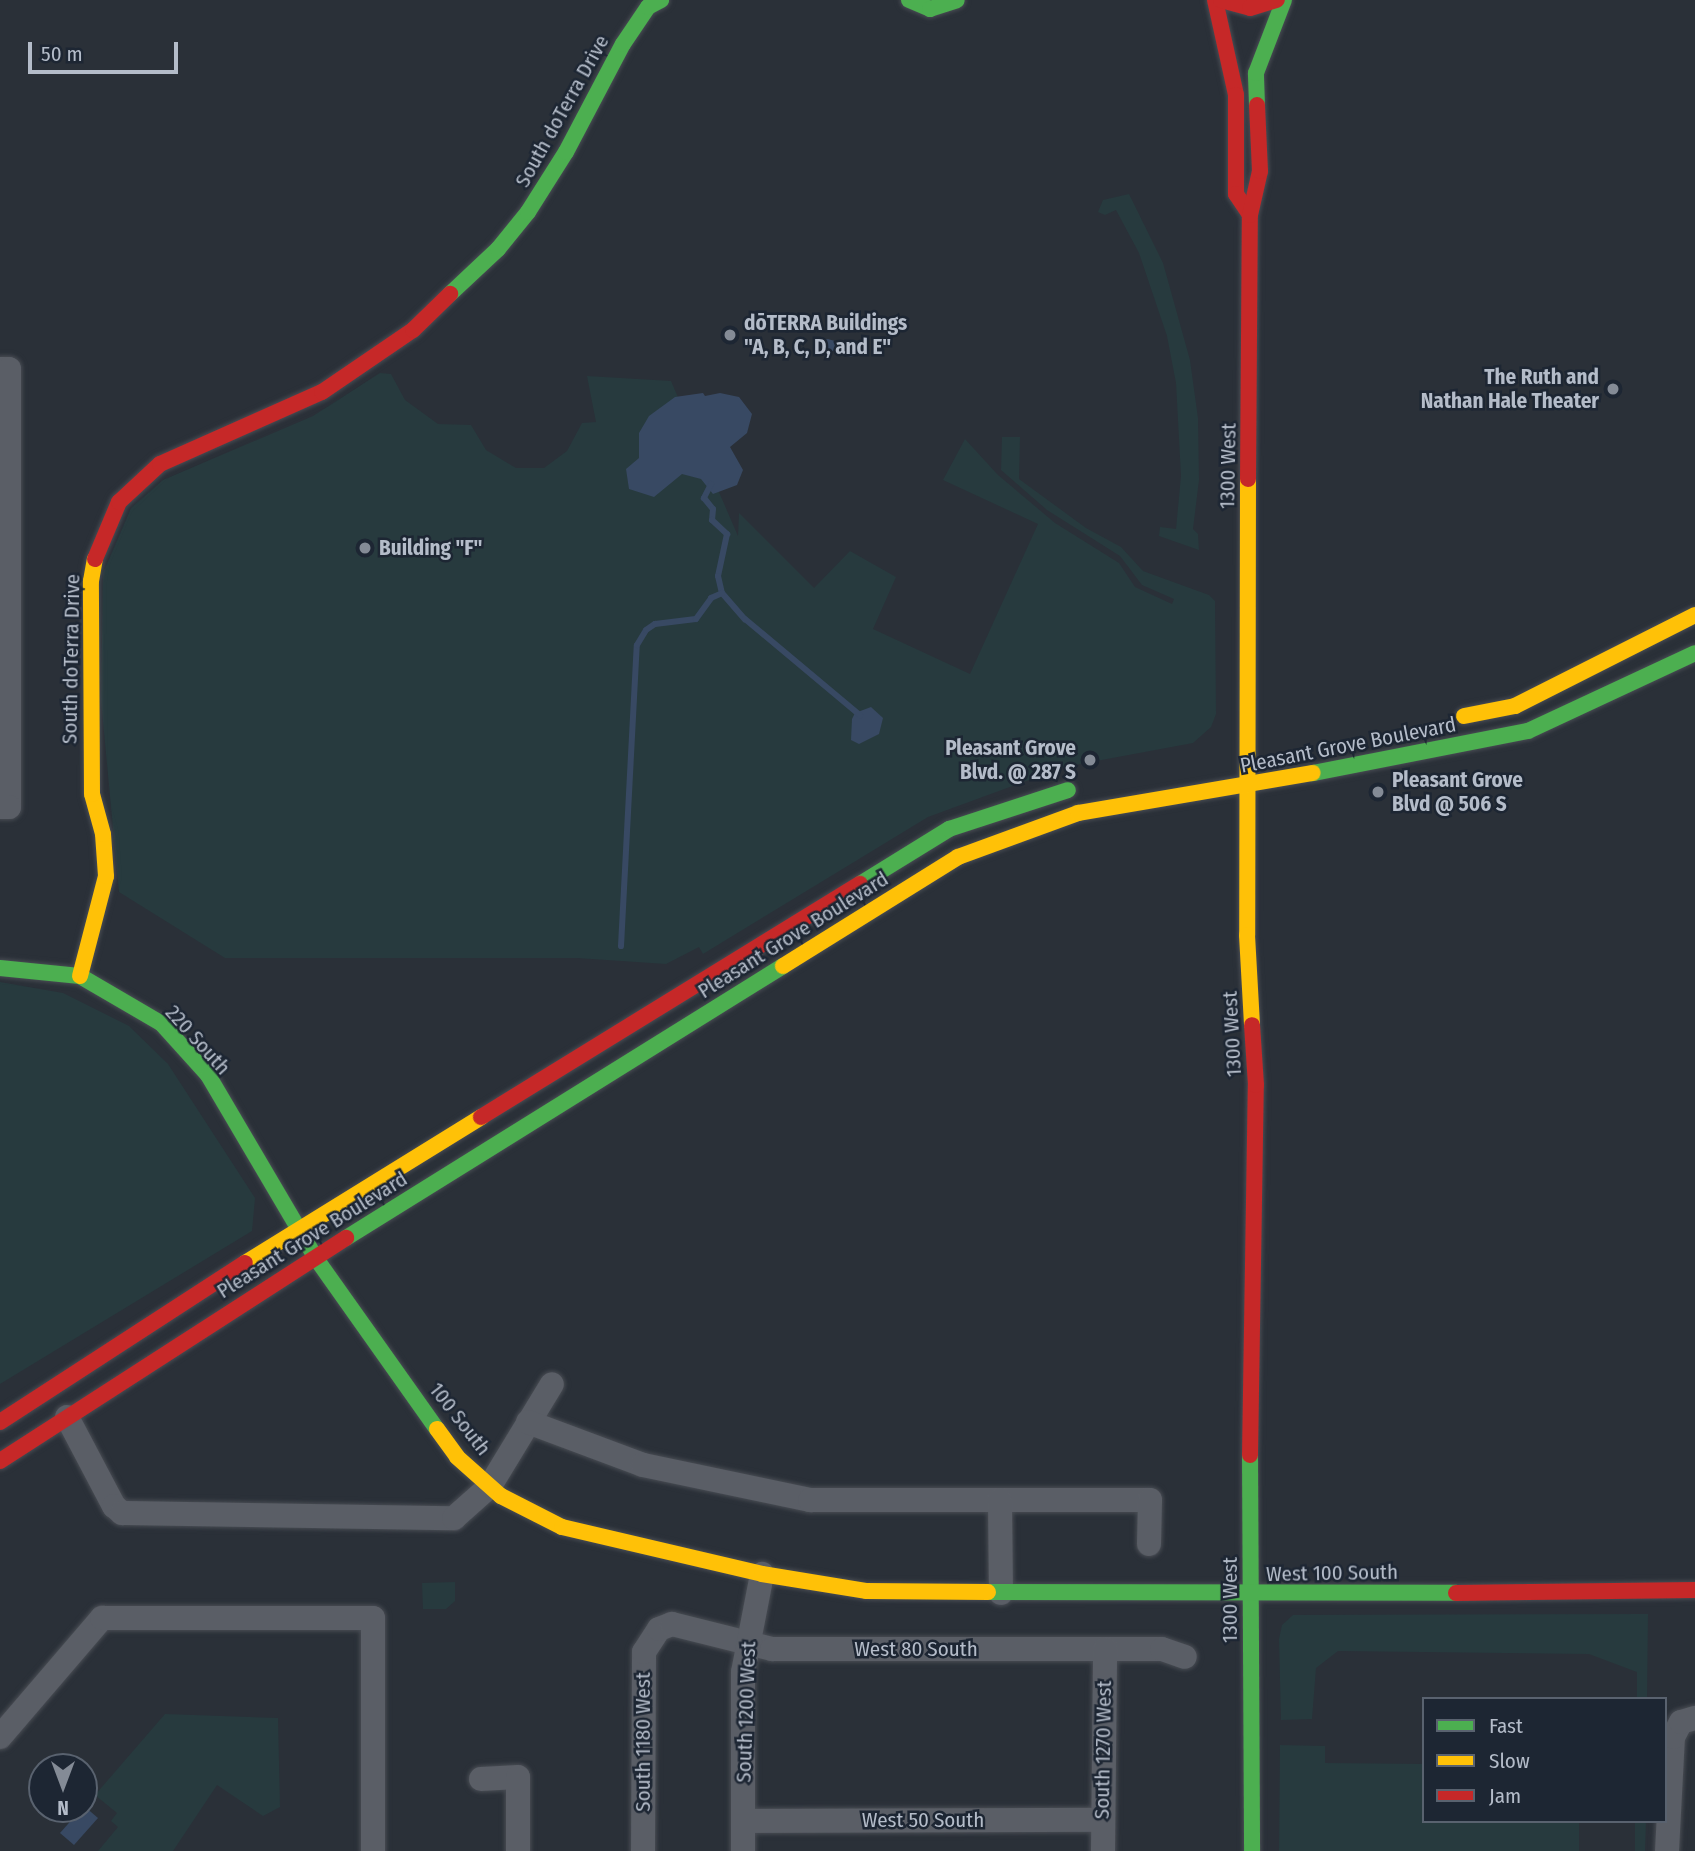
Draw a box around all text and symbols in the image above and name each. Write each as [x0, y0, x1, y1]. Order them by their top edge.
scale bar [32, 28, 182, 72]
street label: South doTerra Drive [510, 30, 614, 192]
text: 50 m [41, 41, 83, 67]
place label: dōTERRA Buildings "A, B, C, D, and E" [744, 310, 907, 360]
marker: dōTERRA Buildings "A, B, C, D, and E" [722, 327, 738, 343]
place label: The Ruth and Nathan Hale Theater [1421, 364, 1599, 414]
marker: The Ruth and Nathan Hale Theater [1605, 381, 1621, 397]
street label: 1300 West [1215, 423, 1241, 509]
place label: Building "F" [379, 535, 483, 561]
marker: Building "F" [357, 540, 373, 556]
street label: South doTerra Drive [57, 574, 85, 744]
street label: Pleasant Grove Boulevard [1238, 712, 1458, 778]
place label: Pleasant Grove Blvd. @ 287 S [945, 735, 1076, 785]
marker: Pleasant Grove Blvd. @ 287 S [1082, 752, 1098, 768]
place label: Pleasant Grove Blvd @ 506 S [1392, 767, 1523, 817]
marker: Pleasant Grove Blvd @ 506 S [1370, 784, 1386, 800]
street label: Pleasant Grove Boulevard [693, 866, 893, 1004]
street label: 1300 West [1217, 990, 1247, 1078]
street label: 220 South [160, 1000, 236, 1080]
street label: Pleasant Grove Boulevard [212, 1166, 412, 1304]
street label: 100 South [424, 1378, 496, 1460]
street label: 1300 West [1217, 1557, 1243, 1643]
street label: West 100 South [1266, 1559, 1398, 1587]
street label: West 80 South [854, 1636, 978, 1662]
street label: South 1200 West [731, 1641, 761, 1783]
street label: South 1180 West [630, 1672, 656, 1812]
street label: South 1270 West [1089, 1681, 1117, 1819]
legend [1422, 1697, 1667, 1823]
text: Fast [1489, 1713, 1523, 1739]
text: Slow [1489, 1748, 1530, 1774]
north arrow [28, 1753, 98, 1823]
text: Jam [1489, 1783, 1521, 1809]
text: N [57, 1796, 69, 1819]
street label: West 50 South [862, 1807, 984, 1833]

